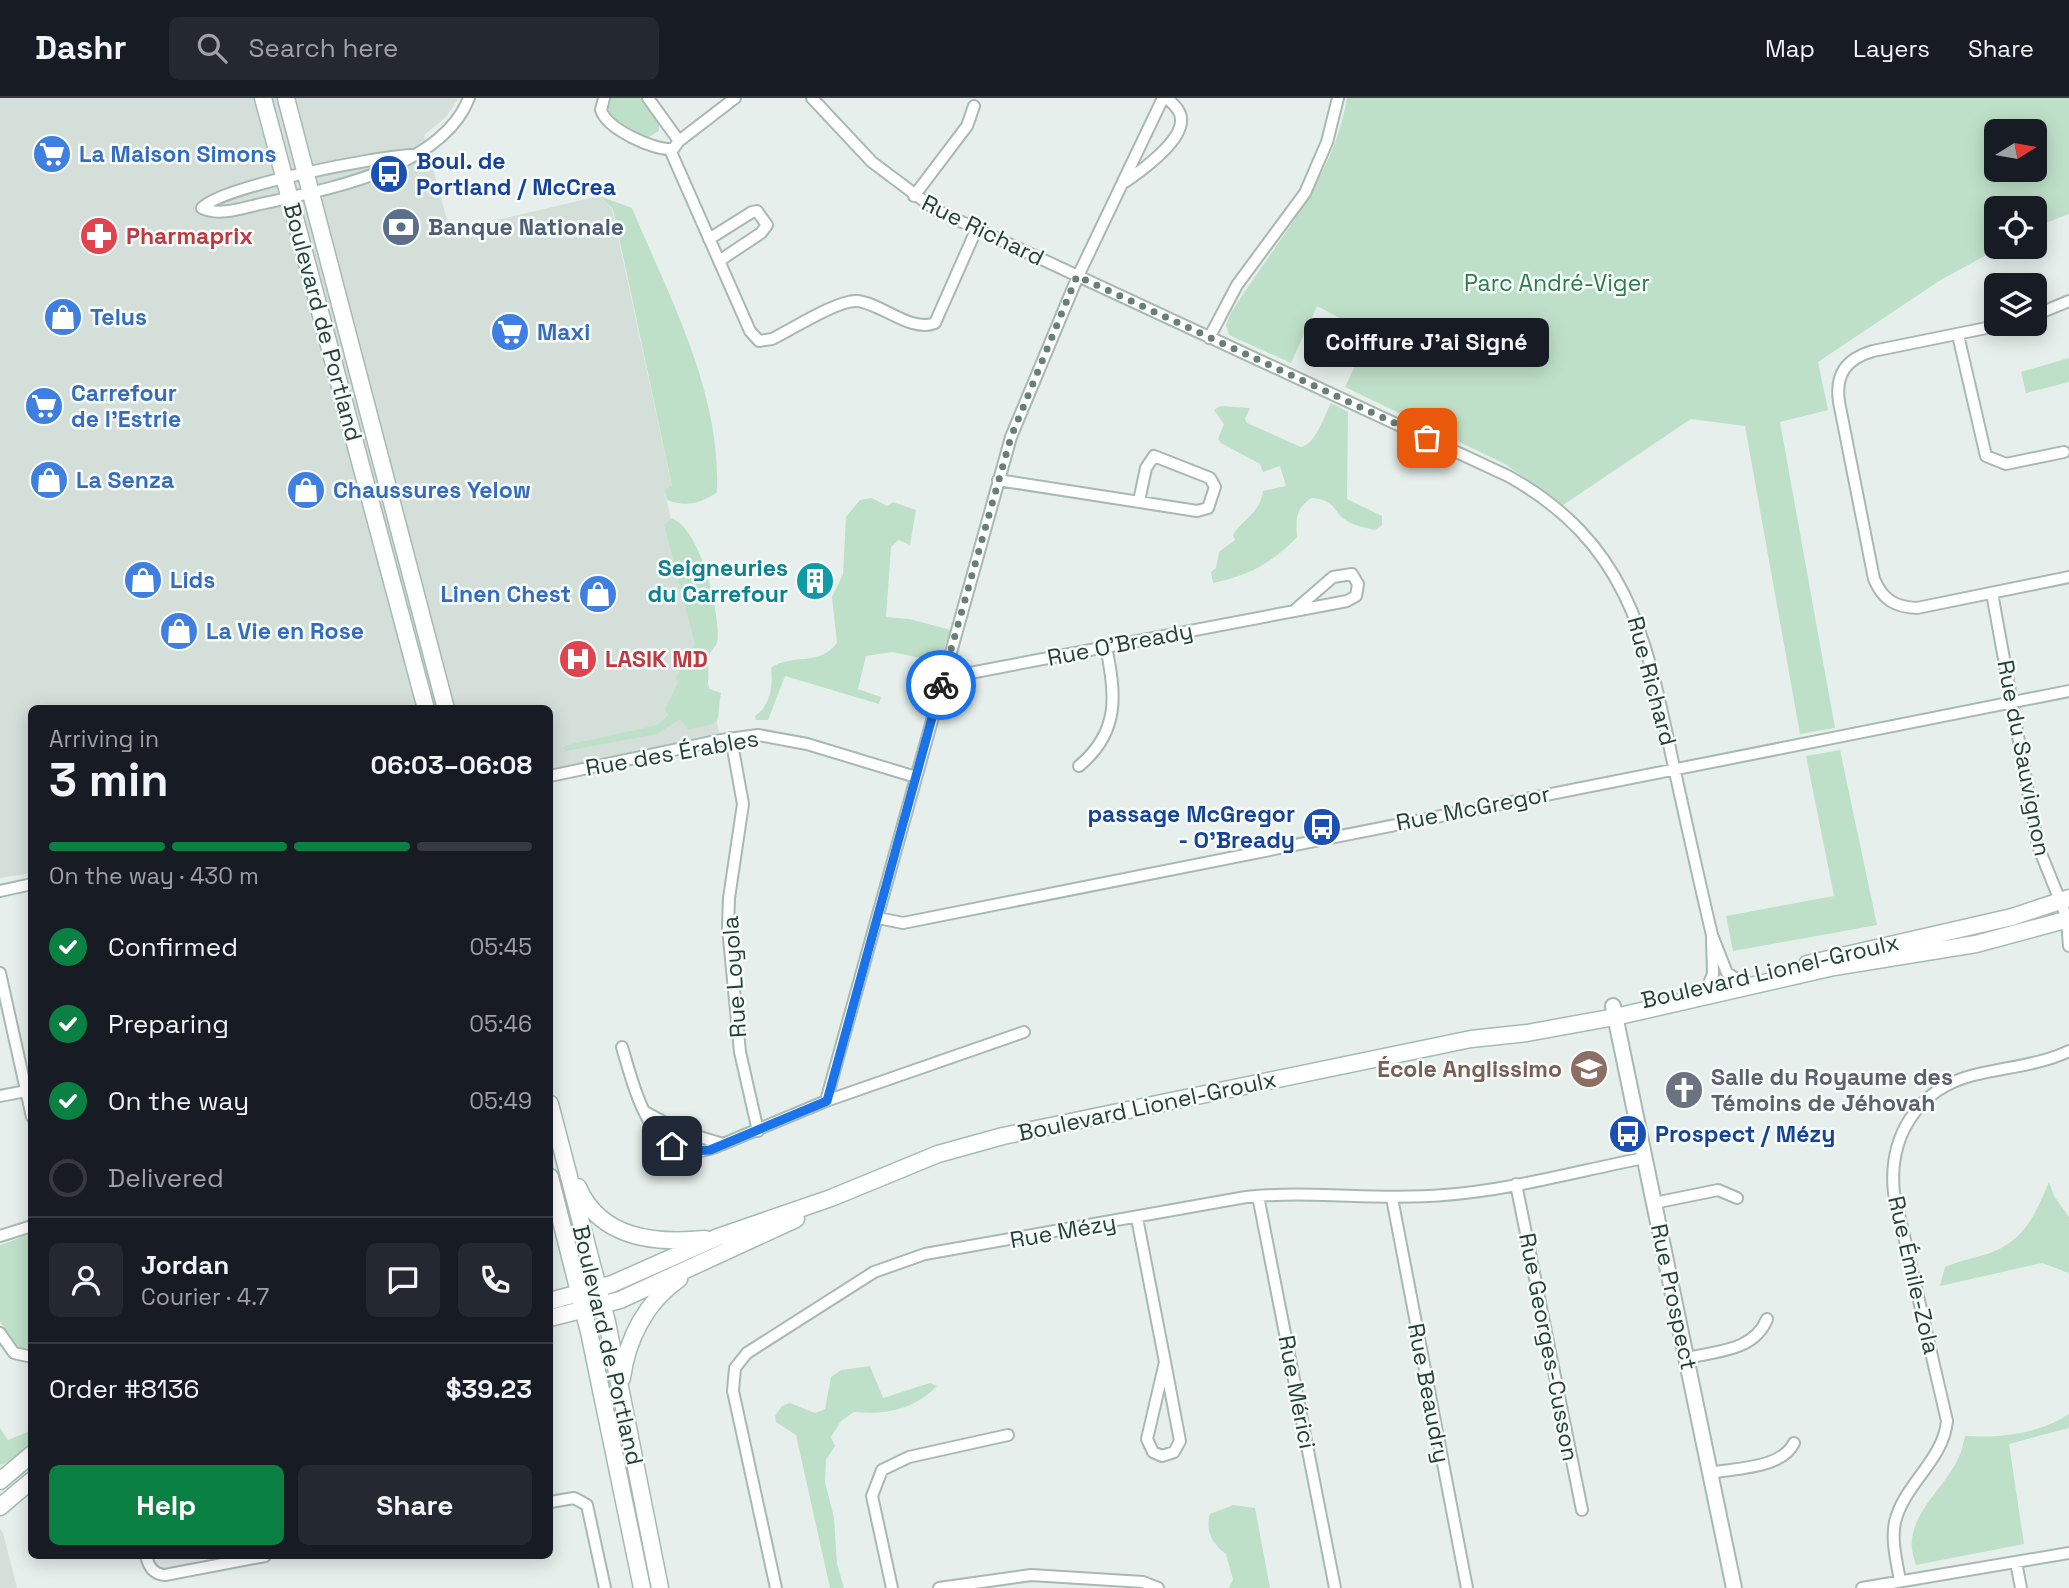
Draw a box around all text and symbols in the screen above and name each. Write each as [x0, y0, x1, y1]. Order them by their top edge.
search box [169, 17, 659, 80]
text: Dashr [35, 27, 127, 69]
icon: search [193, 29, 231, 67]
text: Search here [249, 31, 398, 65]
text: Map [1765, 33, 1815, 64]
text: Layers [1853, 33, 1930, 64]
text: Share [1968, 33, 2034, 64]
north arrow [1984, 119, 2048, 182]
map controls [1984, 119, 2047, 336]
supermarket icon: La Maison Simons [31, 133, 73, 175]
place label: La Maison Simons [79, 139, 276, 169]
place label: Boul. de Portland / McCrea [416, 146, 616, 202]
bus stop icon: Boul. de Portland / McCrea [368, 153, 410, 195]
street label: Rue Richard [917, 187, 1049, 273]
button: locate [1984, 196, 2047, 259]
street label: Boulevard de Portland [277, 200, 369, 444]
bank icon: Banque Nationale [380, 206, 422, 248]
place label: Banque Nationale [428, 212, 624, 242]
pharmacy icon: Pharmaprix [78, 215, 120, 257]
place label: Pharmaprix [126, 221, 253, 251]
park label: Parc André-Viger [1464, 268, 1650, 298]
button: layers [1984, 273, 2047, 336]
shop icon: Telus [42, 296, 84, 338]
place label: Telus [90, 302, 147, 332]
supermarket icon: Maxi [489, 311, 531, 353]
place label: Maxi [537, 317, 590, 347]
callout: Coiffure J’ai Signé [1304, 319, 1550, 368]
text: Coiffure J’ai Signé [1325, 327, 1528, 357]
place label: Carrefour de l'Estrie [71, 378, 181, 434]
supermarket icon: Carrefour de l'Estrie [23, 385, 65, 427]
pin [1397, 408, 1457, 468]
icon: bag [1408, 419, 1446, 457]
shop icon: La Senza [28, 459, 70, 501]
place label: La Senza [76, 465, 174, 495]
shop icon: Chaussures Yelow [285, 469, 327, 511]
place label: Chaussures Yelow [333, 475, 531, 505]
place label: Seigneuries du Carrefour [647, 553, 788, 609]
shop icon: Lids [122, 559, 164, 601]
building icon: Seigneuries du Carrefour [794, 560, 836, 602]
place label: Lids [170, 565, 215, 595]
shop icon: Linen Chest [577, 573, 619, 615]
place label: Linen Chest [440, 579, 571, 609]
shop icon: La Vie en Rose [158, 610, 200, 652]
street label: Rue Richard [1620, 613, 1684, 749]
street label: Rue O'Bready [1045, 615, 1195, 673]
place label: La Vie en Rose [206, 616, 364, 646]
hospital icon: LASIK MD [557, 638, 599, 680]
place label: LASIK MD [605, 644, 708, 674]
courier [906, 650, 976, 720]
street label: Rue du Sauvignon [1990, 657, 2058, 859]
icon: bike [922, 666, 960, 704]
street label: Rue des Érables [583, 723, 761, 783]
text: Arriving in [49, 724, 159, 754]
text: 06:03–06:08 [370, 748, 532, 782]
text: 3 min [49, 751, 169, 809]
street label: Rue McGregor [1393, 778, 1553, 838]
place label: passage McGregor - O'Bready [1087, 799, 1295, 855]
bus stop icon: passage McGregor - O'Bready [1301, 806, 1343, 848]
text: On the way · 430 m [49, 861, 259, 891]
street label: Rue Loyola [715, 915, 753, 1039]
street label: Boulevard Lionel-Groulx [1638, 927, 1902, 1015]
icon: check [49, 928, 87, 966]
text: Confirmed [108, 930, 238, 964]
text: 05:45 [470, 932, 532, 962]
icon: check [49, 1005, 87, 1043]
text: Preparing [108, 1007, 229, 1041]
text: 05:46 [469, 1009, 532, 1039]
school or university icon: École Anglissimo [1568, 1048, 1610, 1090]
place label: École Anglissimo [1377, 1054, 1562, 1084]
place label: Salle du Royaume des Témoins de Jéhovah [1711, 1062, 1953, 1118]
street label: Boulevard Lionel-Groulx [1015, 1064, 1279, 1148]
church icon: Salle du Royaume des Témoins de Jéhovah [1663, 1069, 1705, 1111]
icon: check [49, 1082, 87, 1120]
text: On the way [108, 1084, 249, 1118]
text: 05:49 [469, 1086, 532, 1116]
bus stop icon: Prospect / Mézy [1607, 1113, 1649, 1155]
pin [642, 1116, 702, 1176]
place label: Prospect / Mézy [1655, 1119, 1835, 1149]
icon: home [653, 1127, 691, 1165]
text: Delivered [108, 1161, 224, 1195]
street label: Rue Émile-Zola [1881, 1193, 1947, 1357]
street label: Rue Mézy [1008, 1207, 1118, 1255]
street label: Rue Prospect [1644, 1221, 1704, 1373]
street label: Boulevard de Portland [566, 1222, 650, 1468]
street label: Rue Georges-Cusson [1512, 1230, 1586, 1464]
button: person [49, 1243, 123, 1317]
button: chat [366, 1243, 440, 1317]
button: phone [458, 1243, 532, 1317]
text: Jordan [141, 1248, 229, 1282]
text: Courier · 4.7 [141, 1282, 269, 1312]
street label: Rue Beaudry [1401, 1321, 1457, 1465]
street label: Rue Mérici [1271, 1333, 1323, 1451]
text: Order #8136 [49, 1372, 199, 1406]
text: $39.23 [446, 1372, 532, 1406]
button: Help [49, 1465, 284, 1545]
button: Share [298, 1465, 532, 1545]

